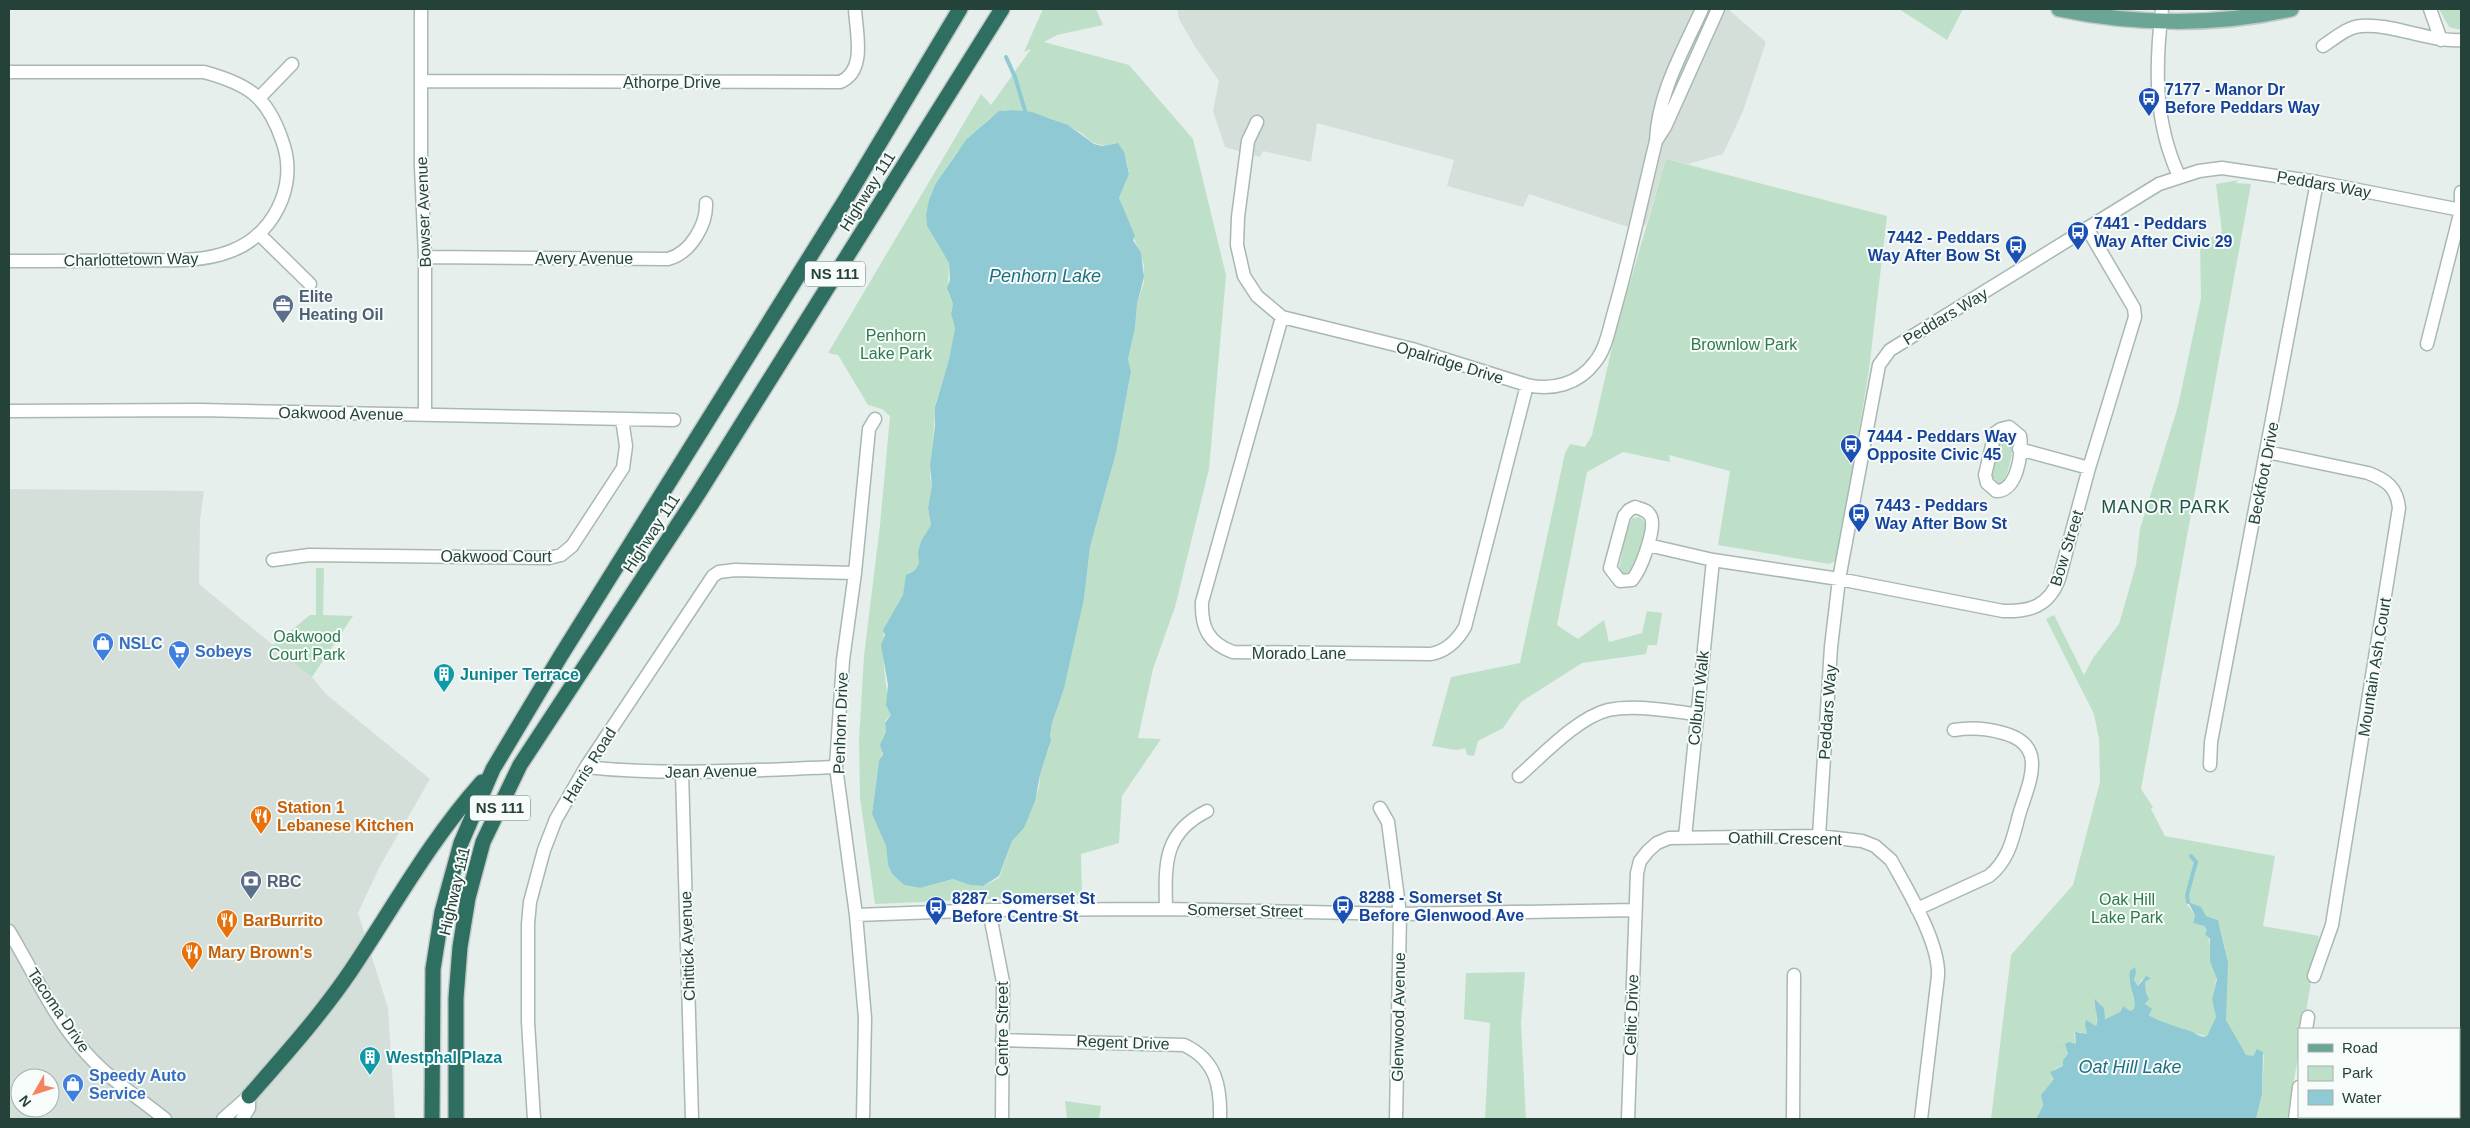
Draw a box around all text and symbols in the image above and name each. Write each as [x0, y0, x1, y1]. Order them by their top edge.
street label: Athorpe Drive [623, 74, 721, 91]
place label: 7177 - Manor Dr Before Peddars Way [2165, 81, 2320, 116]
bus stop icon: 7177 - Manor Dr Before Peddars Way [2137, 86, 2161, 117]
street label: Highway 111 [836, 148, 899, 234]
street label: Bowser Avenue [413, 156, 434, 268]
street label: Peddars Way [2275, 168, 2372, 201]
place label: 7441 - Peddars Way After Civic 29 [2094, 215, 2233, 250]
bus stop icon: 7441 - Peddars Way After Civic 29 [2066, 220, 2090, 251]
place label: 7442 - Peddars Way After Bow St [1868, 229, 2001, 264]
bus stop icon: 7442 - Peddars Way After Bow St [2004, 234, 2028, 265]
street label: Charlottetown Way [64, 250, 198, 269]
street label: Avery Avenue [535, 250, 633, 267]
road number: NS 111 [805, 262, 865, 286]
water label: Penhorn Lake [989, 266, 1101, 286]
street label: Peddars Way [1900, 285, 1991, 348]
place label: Elite Heating Oil [299, 288, 383, 323]
office icon: Elite Heating Oil [271, 293, 295, 324]
park label: Penhorn Lake Park [860, 327, 933, 362]
park label: Brownlow Park [1691, 336, 1798, 353]
street label: Opalridge Drive [1394, 338, 1506, 387]
street label: Oakwood Avenue [278, 404, 404, 423]
street label: Beckfoot Drive [2245, 420, 2282, 526]
place label: 7444 - Peddars Way Opposite Civic 45 [1867, 428, 2017, 463]
bus stop icon: 7444 - Peddars Way Opposite Civic 45 [1839, 433, 1863, 464]
street label: Highway 111 [620, 491, 683, 576]
place label: 7443 - Peddars Way After Bow St [1875, 497, 2008, 532]
district label: MANOR PARK [2101, 497, 2231, 517]
bus stop icon: 7443 - Peddars Way After Bow St [1847, 502, 1871, 533]
street label: Bow Street [2047, 508, 2086, 588]
street label: Oakwood Court [440, 548, 552, 565]
street label: Mountain Ash Court [2355, 596, 2394, 738]
park label: Oakwood Court Park [269, 628, 346, 663]
shop icon: NSLC [91, 631, 115, 662]
place label: NSLC [119, 635, 163, 652]
supermarket icon: Sobeys [167, 639, 191, 670]
place label: Sobeys [195, 643, 252, 660]
street label: Morado Lane [1252, 645, 1346, 662]
street label: Colburn Walk [1685, 649, 1712, 746]
building icon: Juniper Terrace [432, 662, 456, 693]
street label: Peddars Way [1816, 664, 1839, 760]
place label: Juniper Terrace [460, 666, 579, 683]
street label: Penhorn Drive [830, 672, 851, 774]
street label: Harris Road [560, 725, 619, 806]
street label: Jean Avenue [665, 762, 757, 781]
road number: NS 111 [470, 796, 530, 820]
place label: Station 1 Lebanese Kitchen [277, 799, 414, 834]
restaurant icon: Station 1 Lebanese Kitchen [249, 804, 273, 835]
street label: Oathill Crescent [1728, 829, 1843, 848]
street label: Highway 111 [436, 845, 473, 937]
bank icon: RBC [239, 869, 263, 900]
place label: RBC [267, 873, 302, 890]
place label: 8288 - Somerset St Before Glenwood Ave [1359, 889, 1524, 924]
place label: 8287 - Somerset St Before Centre St [952, 890, 1096, 925]
street label: Chittick Avenue [677, 891, 698, 1001]
park label: Oak Hill Lake Park [2091, 891, 2164, 926]
bus stop icon: 8288 - Somerset St Before Glenwood Ave [1331, 894, 1355, 925]
bus stop icon: 8287 - Somerset St Before Centre St [924, 895, 948, 926]
street label: Somerset Street [1187, 901, 1303, 920]
restaurant icon: BarBurrito [215, 908, 239, 939]
place label: BarBurrito [243, 912, 323, 929]
restaurant icon: Mary Brown's [180, 940, 204, 971]
place label: Mary Brown's [208, 944, 312, 961]
street label: Glenwood Avenue [1389, 952, 1408, 1082]
street label: Tacoma Drive [24, 965, 93, 1056]
street label: Celtic Drive [1622, 974, 1641, 1056]
street label: Centre Street [994, 981, 1011, 1077]
legend [2298, 1028, 2460, 1118]
street label: Regent Drive [1076, 1032, 1170, 1053]
text: Road [2342, 1039, 2378, 1056]
building icon: Westphal Plaza [358, 1045, 382, 1076]
place label: Westphal Plaza [386, 1049, 502, 1066]
water label: Oat Hill Lake [2078, 1057, 2182, 1077]
text: Park [2342, 1064, 2373, 1081]
place label: Speedy Auto Service [89, 1067, 186, 1102]
north arrow [10, 1068, 60, 1118]
shop icon: Speedy Auto Service [61, 1072, 85, 1103]
text: Water [2342, 1089, 2381, 1106]
text: N [15, 1092, 34, 1110]

